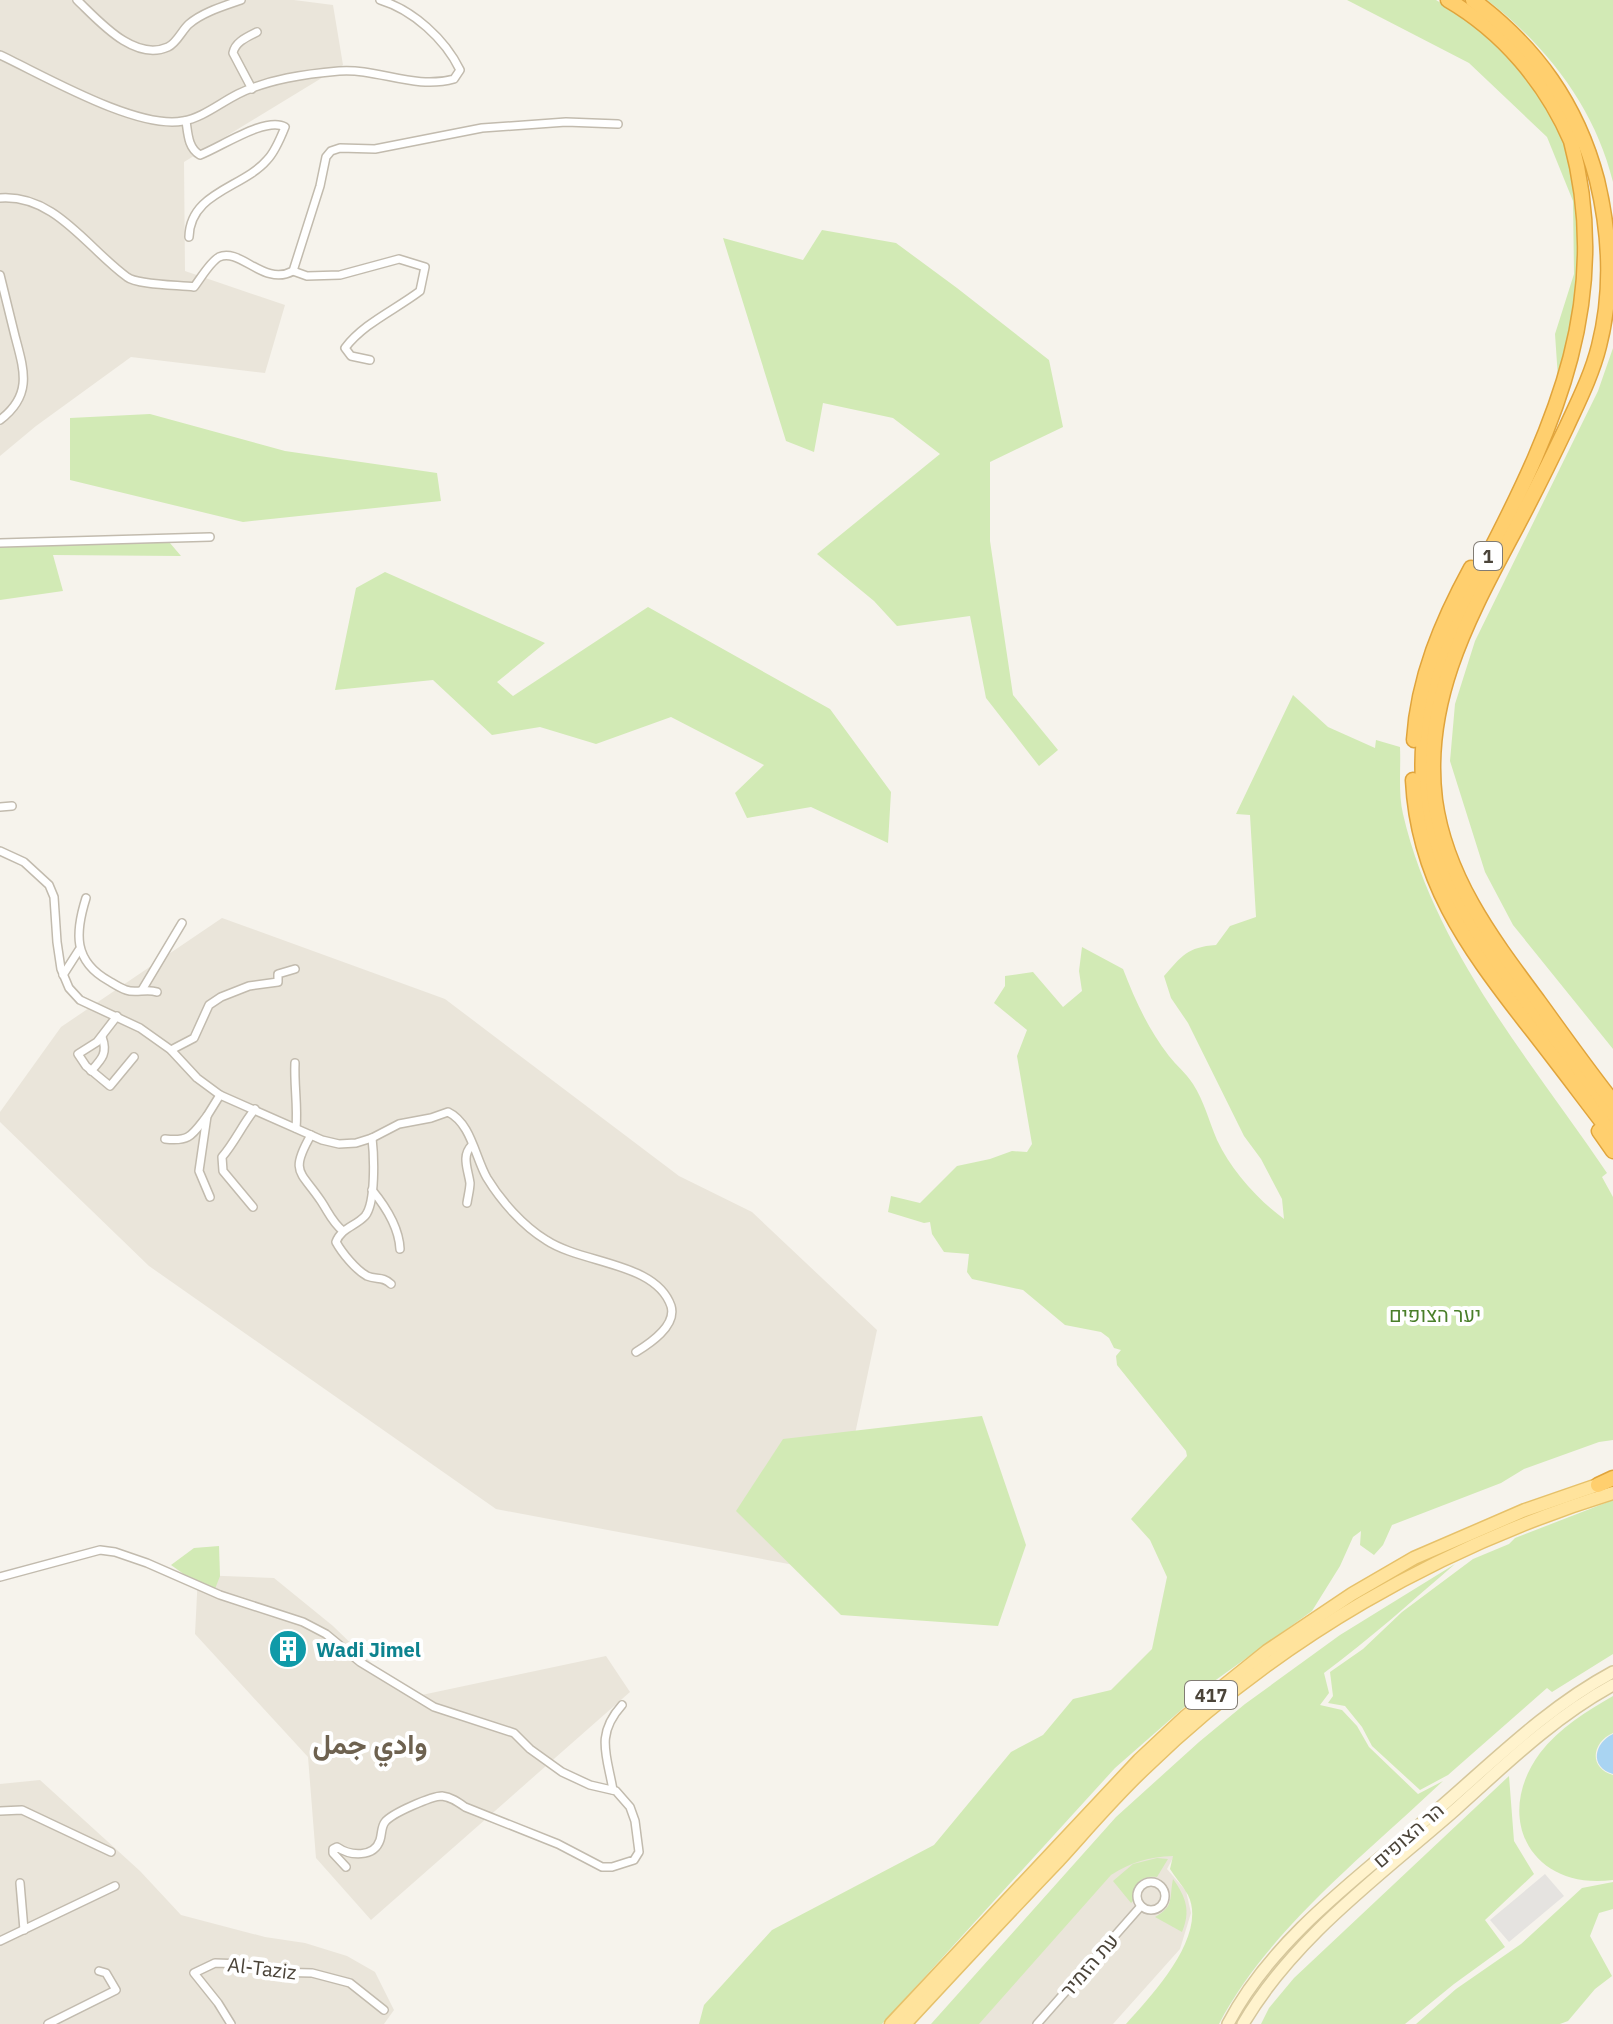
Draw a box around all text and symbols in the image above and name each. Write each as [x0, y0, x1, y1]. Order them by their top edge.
road number: 1 [1474, 542, 1502, 570]
park label: יער הצופים [1389, 1301, 1481, 1328]
building icon: Wadi Jimel [267, 1628, 309, 1670]
place label: Wadi Jimel [316, 1636, 421, 1663]
road number: 417 [1185, 1681, 1237, 1709]
district label: وادي جمل [312, 1725, 428, 1768]
street label: הר הצופים [1367, 1797, 1449, 1873]
street label: עת הזמיר [1054, 1927, 1124, 2003]
street label: Al-Taziz [226, 1950, 298, 1986]

